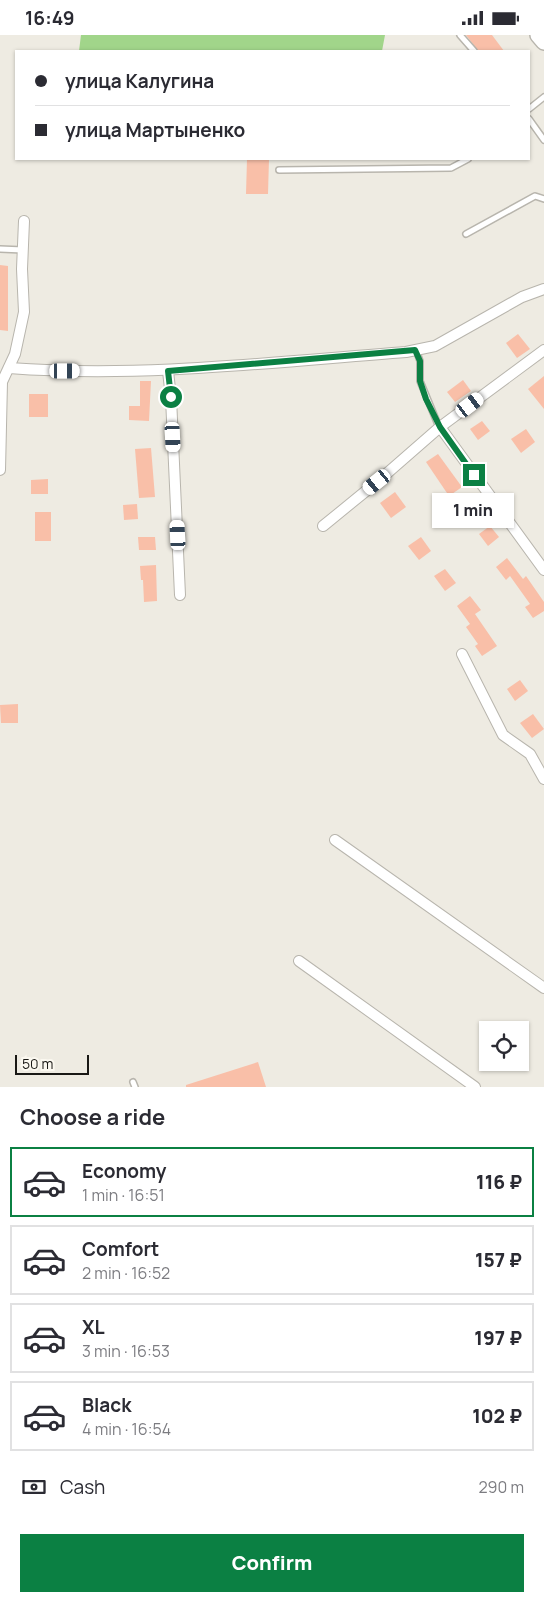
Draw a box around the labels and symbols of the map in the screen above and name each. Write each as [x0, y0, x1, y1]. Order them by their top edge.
car [50, 364, 80, 379]
route start [160, 386, 182, 408]
car [453, 390, 486, 420]
car [164, 422, 181, 452]
route end [463, 464, 485, 486]
car [360, 467, 393, 497]
callout: 1 min [433, 493, 515, 527]
car [169, 520, 186, 550]
scale bar [15, 1052, 89, 1075]

